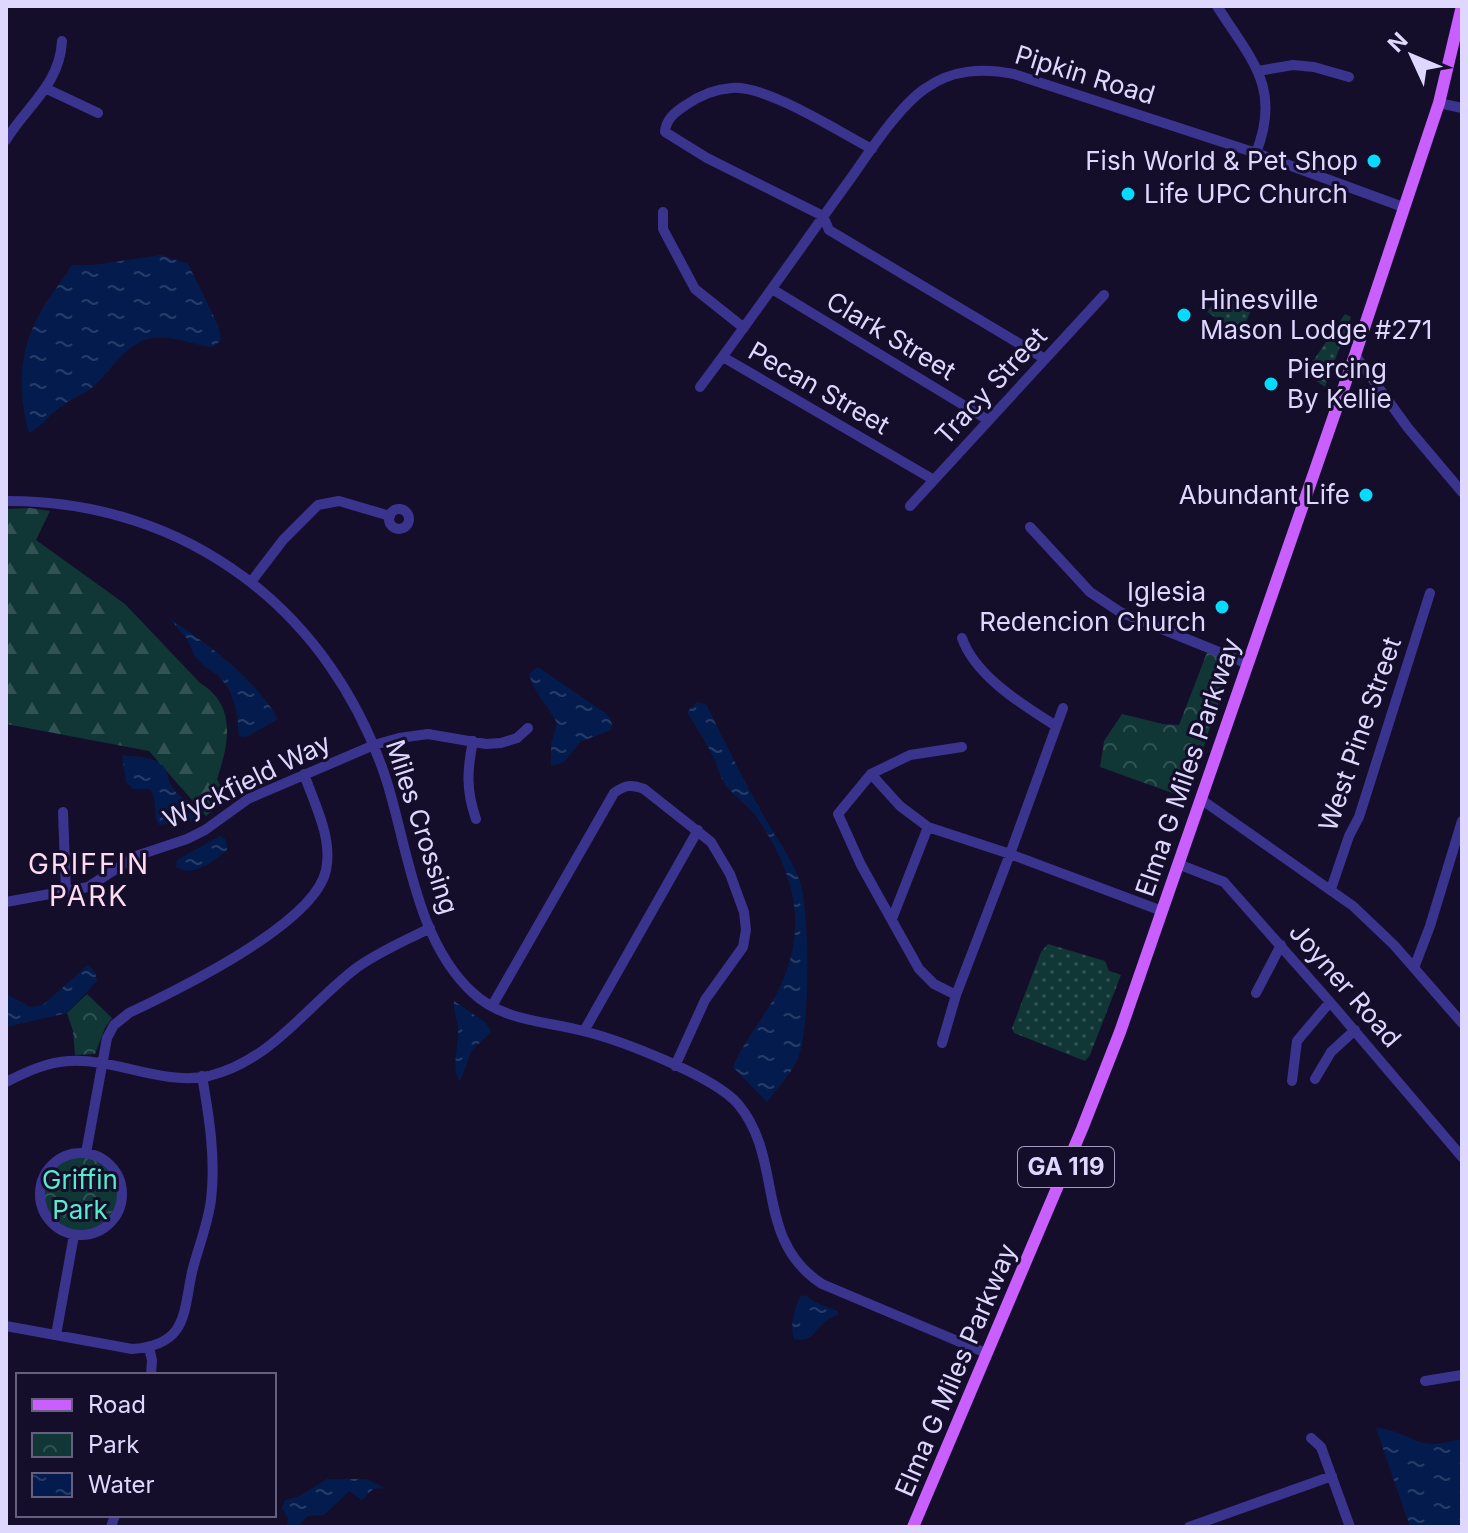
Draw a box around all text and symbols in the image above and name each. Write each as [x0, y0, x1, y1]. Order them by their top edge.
north arrow [1372, 16, 1452, 96]
text: N [1382, 27, 1413, 57]
street label: Pipkin Road [1011, 39, 1159, 111]
place label: Fish World & Pet Shop [1085, 145, 1358, 176]
marker: Fish World & Pet Shop [1365, 152, 1383, 170]
place label: Life UPC Church [1144, 178, 1348, 209]
marker: Life UPC Church [1119, 185, 1137, 203]
place label: Hinesville Mason Lodge #271 [1200, 284, 1432, 345]
street label: Clark Street [821, 285, 961, 386]
marker: Hinesville Mason Lodge #271 [1175, 306, 1193, 324]
street label: Tracy Street [928, 320, 1053, 451]
street label: Pecan Street [743, 335, 895, 440]
place label: Piercing By Kellie [1287, 353, 1392, 414]
marker: Piercing By Kellie [1262, 375, 1280, 393]
place label: Abundant Life [1179, 479, 1350, 510]
marker: Abundant Life [1357, 486, 1375, 504]
place label: Iglesia Redencion Church [979, 576, 1206, 637]
marker: Iglesia Redencion Church [1213, 598, 1231, 616]
street label: Elma G Miles Parkway [1129, 633, 1246, 900]
street label: West Pine Street [1312, 633, 1407, 835]
street label: Wyckfield Way [158, 727, 336, 835]
street label: Miles Crossing [380, 736, 465, 918]
district label: GRIFFIN PARK [28, 847, 150, 913]
street label: Joyner Road [1283, 916, 1408, 1053]
road number: GA 119 [1018, 1147, 1114, 1187]
park label: Griffin Park [42, 1164, 118, 1225]
street label: Elma G Miles Parkway [888, 1239, 1023, 1501]
legend [16, 1373, 276, 1517]
text: Road [88, 1390, 146, 1419]
text: Park [88, 1430, 139, 1459]
text: Water [88, 1470, 155, 1499]

